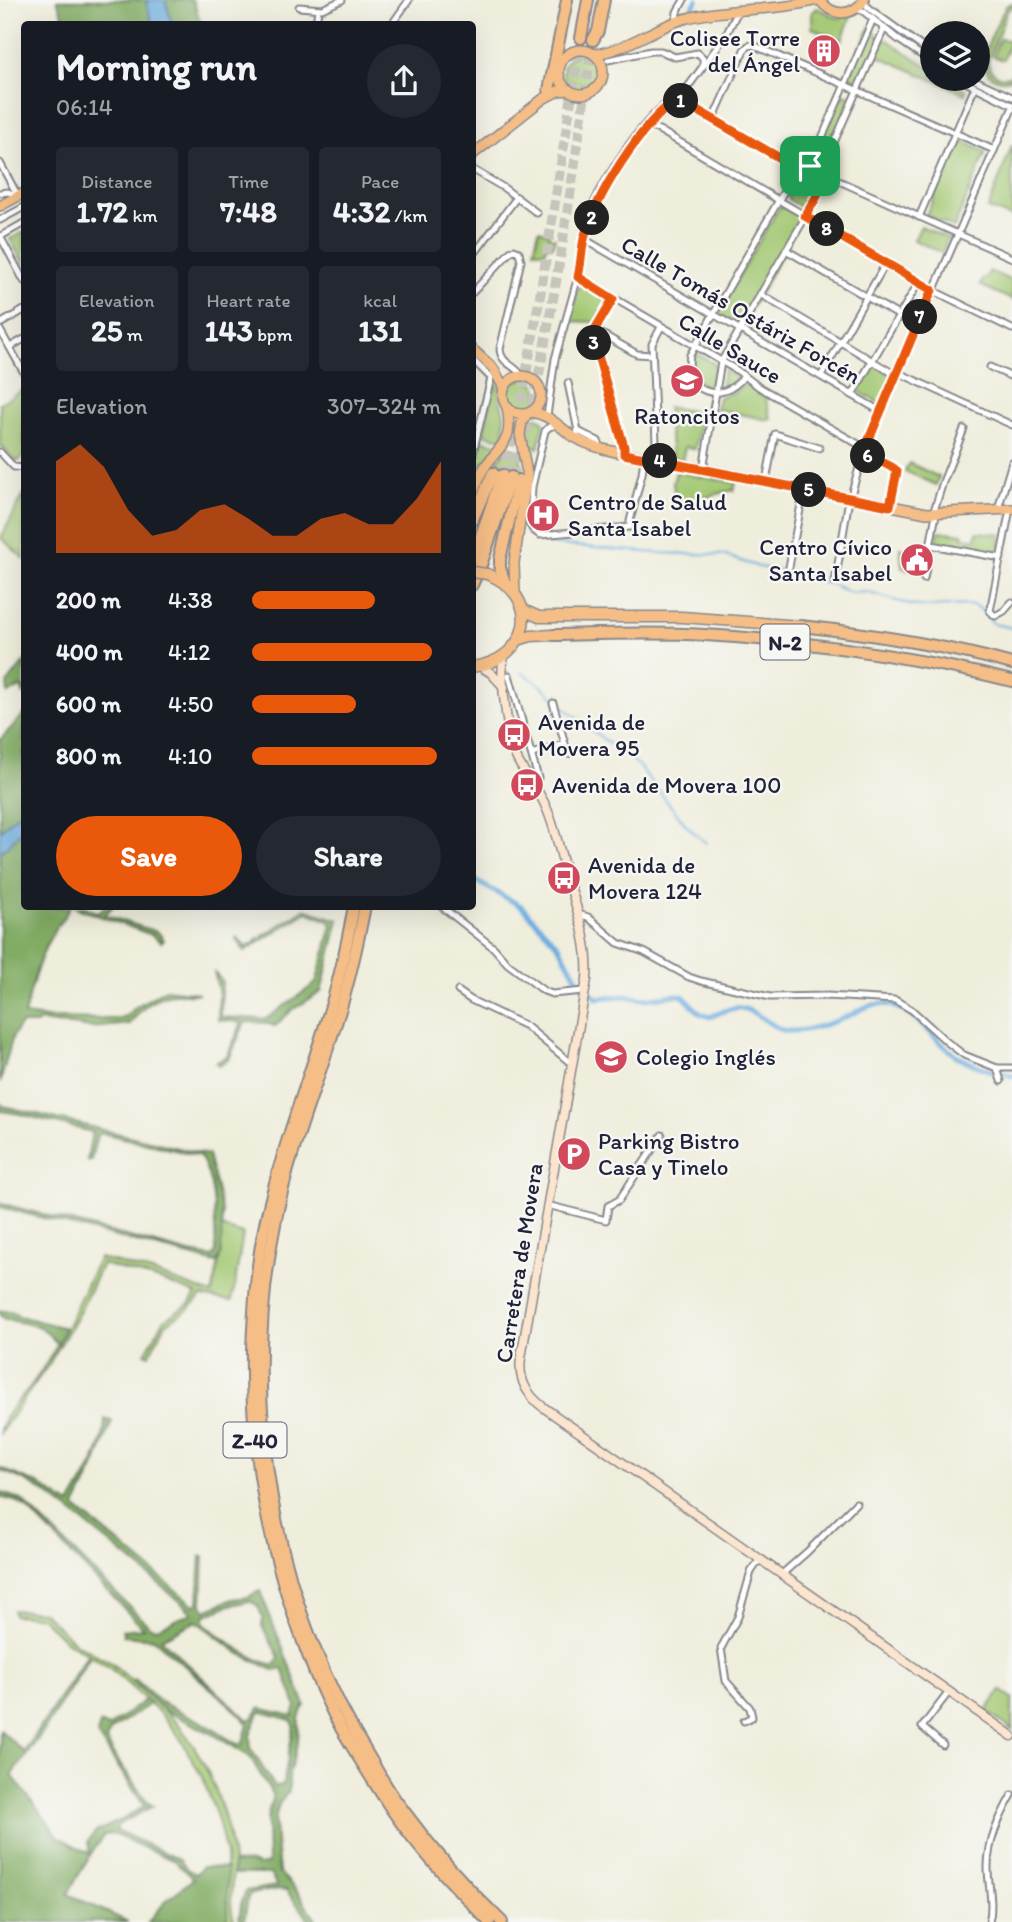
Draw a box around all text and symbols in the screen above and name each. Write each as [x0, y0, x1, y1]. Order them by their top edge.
map controls [920, 21, 990, 91]
button: layers [920, 21, 990, 91]
place label: Colisee Torre del Ángel [670, 24, 800, 78]
building icon: Colisee Torre del Ángel [805, 32, 843, 70]
text: Morning run [56, 44, 257, 90]
button: share [367, 44, 441, 118]
pin: 1 [664, 84, 698, 119]
text: 1 [676, 89, 685, 112]
text: 06:14 [56, 93, 112, 121]
pin [780, 136, 840, 196]
icon: arrive [791, 147, 829, 185]
text: Distance [81, 170, 152, 193]
text: Time [228, 170, 269, 193]
text: Pace [361, 170, 399, 193]
text: 1.72 [76, 193, 128, 230]
text: 7:48 [220, 193, 277, 230]
text: 4:32 [333, 193, 390, 230]
pin: 2 [574, 200, 610, 235]
text: km [128, 204, 158, 227]
text: /km [390, 204, 428, 227]
text: 2 [587, 206, 597, 229]
pin: 8 [810, 212, 844, 246]
text: 8 [821, 217, 832, 240]
street label: Calle Tomás Ostáriz Forcén [616, 230, 866, 390]
text: Elevation [79, 289, 155, 312]
text: Heart rate [206, 289, 291, 312]
text: kcal [363, 289, 397, 312]
pin: 7 [902, 300, 937, 334]
text: 7 [915, 305, 924, 328]
street label: Calle Sauce [673, 306, 787, 390]
text: 25 [91, 312, 122, 349]
text: 143 [205, 312, 253, 349]
text: 131 [358, 312, 402, 349]
text: m [122, 323, 143, 346]
text: bpm [253, 323, 292, 346]
pin: 3 [576, 326, 612, 360]
text: 3 [588, 331, 599, 354]
school or university icon: Ratoncitos [668, 362, 706, 400]
text: Elevation [56, 392, 147, 420]
text: 307–324 m [327, 392, 441, 420]
place label: Ratoncitos [634, 402, 740, 430]
pin: 6 [850, 438, 886, 474]
pin: 4 [642, 444, 678, 478]
text: 6 [862, 444, 873, 467]
text: 4 [654, 449, 665, 472]
pin: 5 [792, 472, 826, 508]
text: 5 [804, 478, 813, 501]
place label: Centro de Salud Santa Isabel [568, 488, 727, 542]
hospital icon: Centro de Salud Santa Isabel [524, 496, 562, 534]
place label: Centro Cívico Santa Isabel [759, 533, 892, 587]
public building icon: Centro Cívico Santa Isabel [898, 541, 936, 579]
text: 200 m [56, 586, 121, 614]
text: 4:38 [168, 586, 213, 614]
road number: N-2 [760, 624, 810, 660]
text: 400 m [56, 638, 123, 666]
text: 4:12 [168, 638, 210, 666]
text: 600 m [56, 690, 121, 718]
text: 4:50 [168, 690, 214, 718]
place label: Avenida de Movera 95 [538, 708, 645, 762]
bus stop icon: Avenida de Movera 95 [495, 716, 533, 754]
text: 800 m [56, 742, 121, 770]
text: 4:10 [168, 742, 212, 770]
bus stop icon: Avenida de Movera 100 [508, 766, 546, 804]
place label: Avenida de Movera 100 [552, 771, 781, 799]
button: Save [56, 816, 242, 896]
button: Share [256, 816, 441, 896]
place label: Avenida de Movera 124 [588, 851, 702, 905]
bus stop icon: Avenida de Movera 124 [545, 859, 583, 897]
school or university icon: Colegio Inglés [592, 1038, 630, 1076]
place label: Colegio Inglés [636, 1043, 776, 1071]
place label: Parking Bistro Casa y Tinelo [598, 1127, 740, 1181]
parking icon: Parking Bistro Casa y Tinelo [555, 1135, 593, 1173]
street label: Carretera de Movera [489, 1161, 549, 1365]
road number: Z-40 [224, 1422, 286, 1458]

